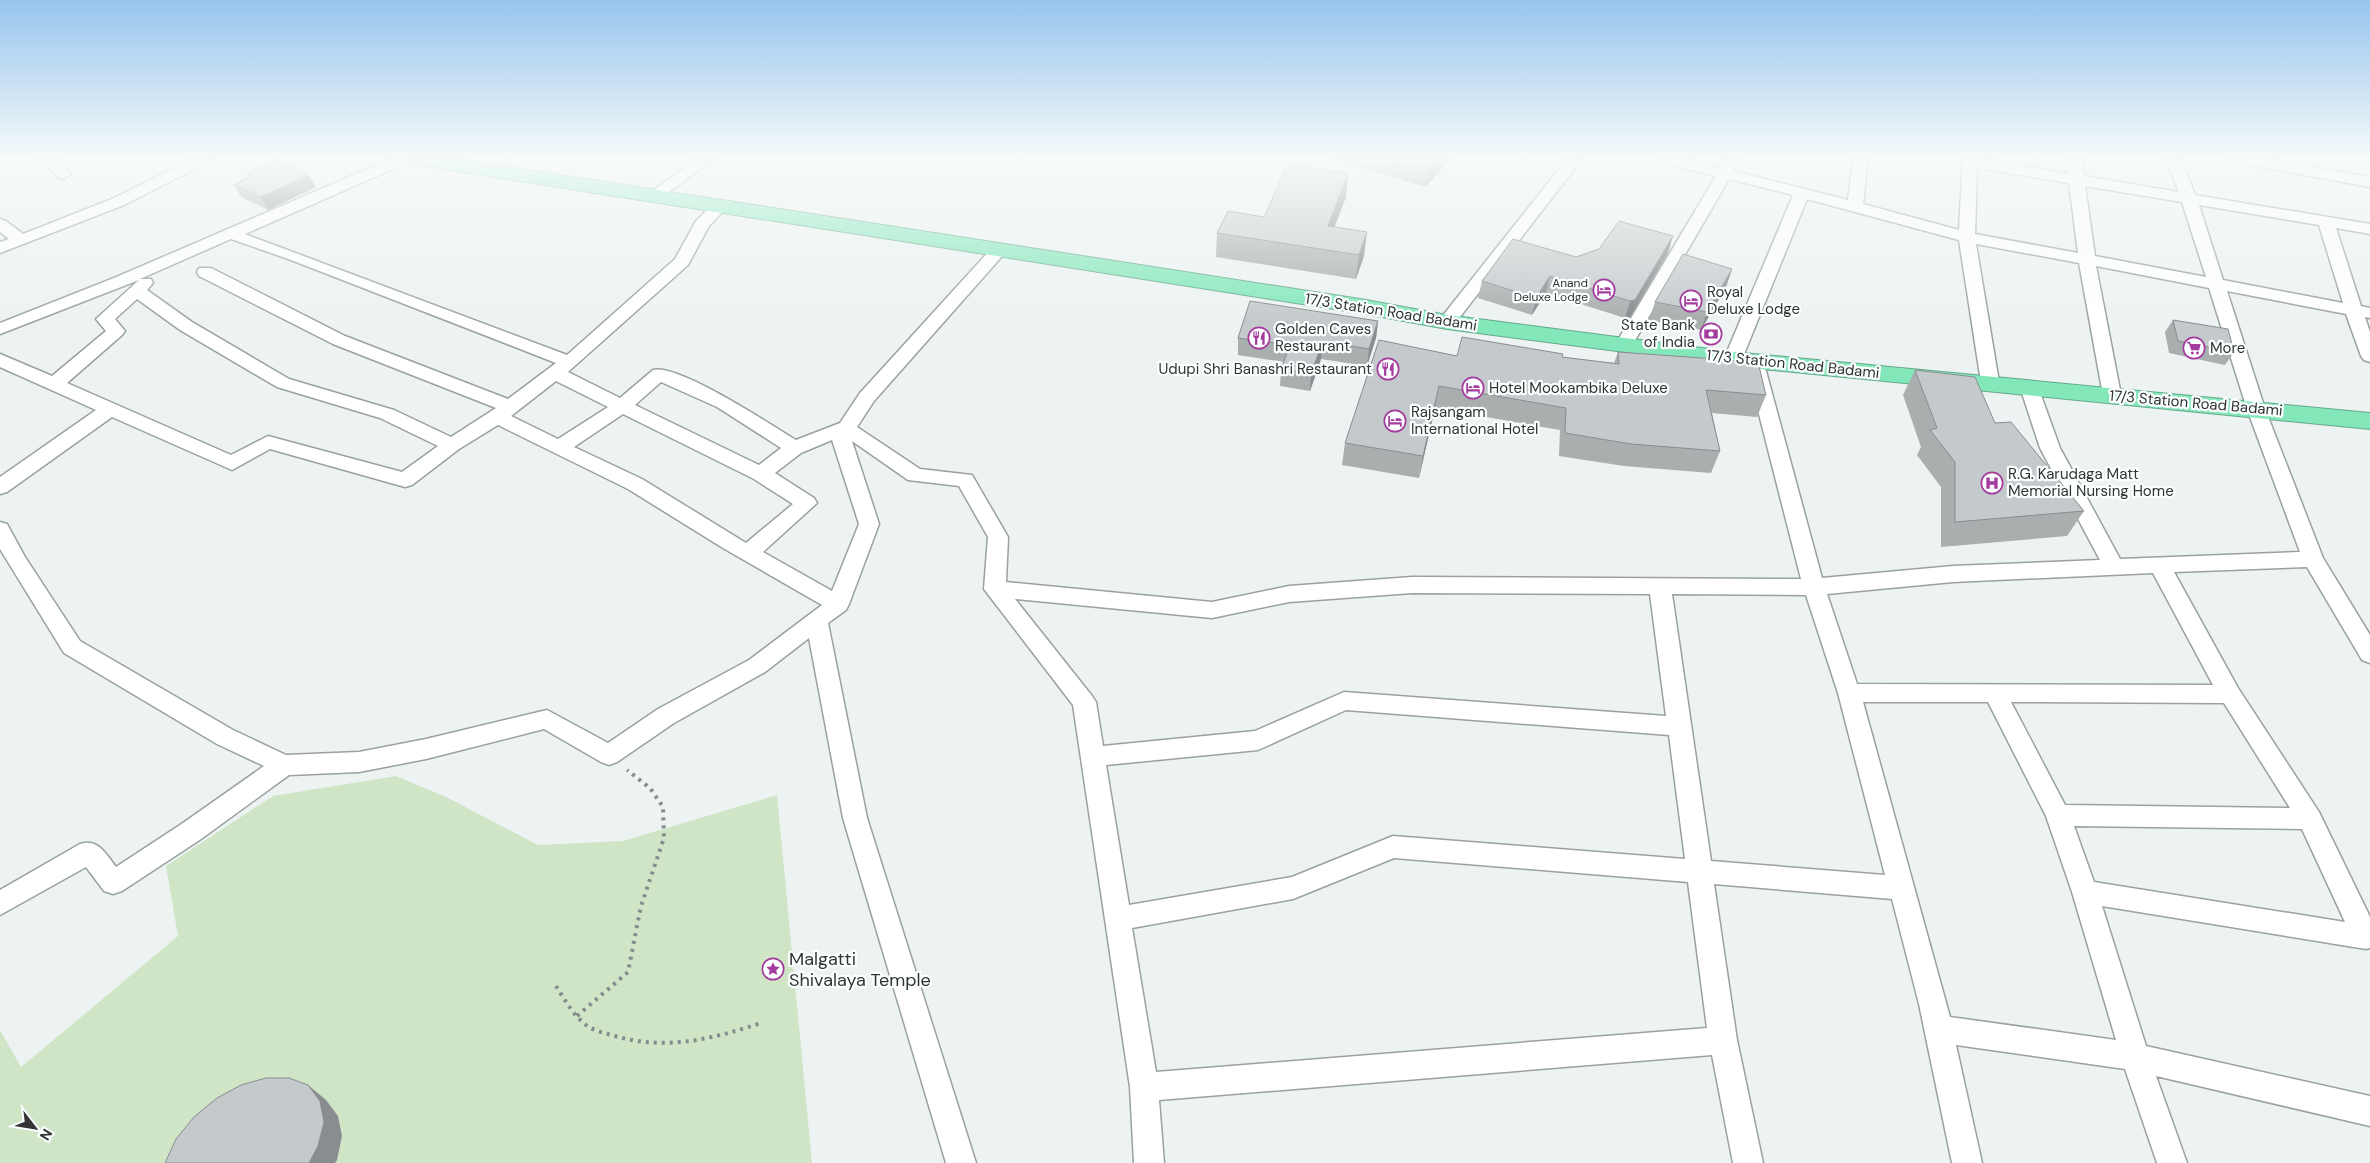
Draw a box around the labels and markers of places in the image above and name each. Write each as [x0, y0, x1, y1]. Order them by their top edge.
place label: Anand Deluxe Lodge [1514, 275, 1588, 305]
hotel icon: Anand Deluxe Lodge [1592, 278, 1616, 302]
place label: Royal Deluxe Lodge [1707, 282, 1800, 319]
hotel icon: Royal Deluxe Lodge [1679, 289, 1703, 313]
place label: State Bank of India [1621, 315, 1695, 352]
place label: Golden Caves Restaurant [1275, 319, 1371, 356]
bank icon: State Bank of India [1699, 322, 1723, 346]
restaurant icon: Golden Caves Restaurant [1247, 326, 1271, 350]
supermarket icon: More [2182, 336, 2206, 360]
place label: More [2210, 338, 2245, 358]
restaurant icon: Udupi Shri Banashri Restaurant [1376, 357, 1400, 381]
place label: Udupi Shri Banashri Restaurant [1158, 359, 1372, 379]
hotel icon: Hotel Mookambika Deluxe [1461, 376, 1485, 400]
place label: Hotel Mookambika Deluxe [1489, 378, 1668, 398]
place label: Rajsangam International Hotel [1411, 402, 1538, 439]
hotel icon: Rajsangam International Hotel [1383, 409, 1407, 433]
place label: R.G. Karudaga Matt Memorial Nursing Home [2008, 464, 2174, 501]
hospital icon: R.G. Karudaga Matt Memorial Nursing Home [1980, 471, 2004, 495]
place label: Malgatti Shivalaya Temple [789, 947, 931, 992]
place icon: Malgatti Shivalaya Temple [761, 957, 785, 981]

